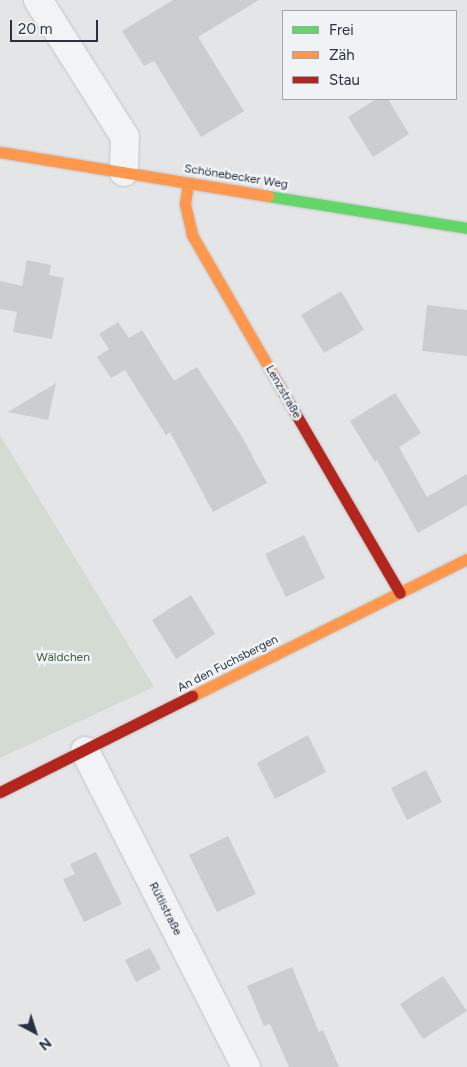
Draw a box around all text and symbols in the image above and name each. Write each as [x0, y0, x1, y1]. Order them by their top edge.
scale bar [12, 10, 100, 42]
legend [282, 10, 457, 100]
text: 20 m [18, 20, 52, 38]
text: Frei [329, 21, 354, 39]
text: Zäh [329, 46, 355, 64]
text: Stau [329, 71, 360, 89]
street label: Schönebecker Weg [183, 162, 289, 192]
street label: Lenzstraße [262, 363, 304, 421]
street label: An den Fuchsbergen [175, 632, 281, 696]
park label: Wäldchen [36, 651, 90, 665]
street label: Rütlistraße [145, 880, 185, 938]
north arrow [10, 1007, 60, 1057]
text: N [35, 1034, 55, 1054]

